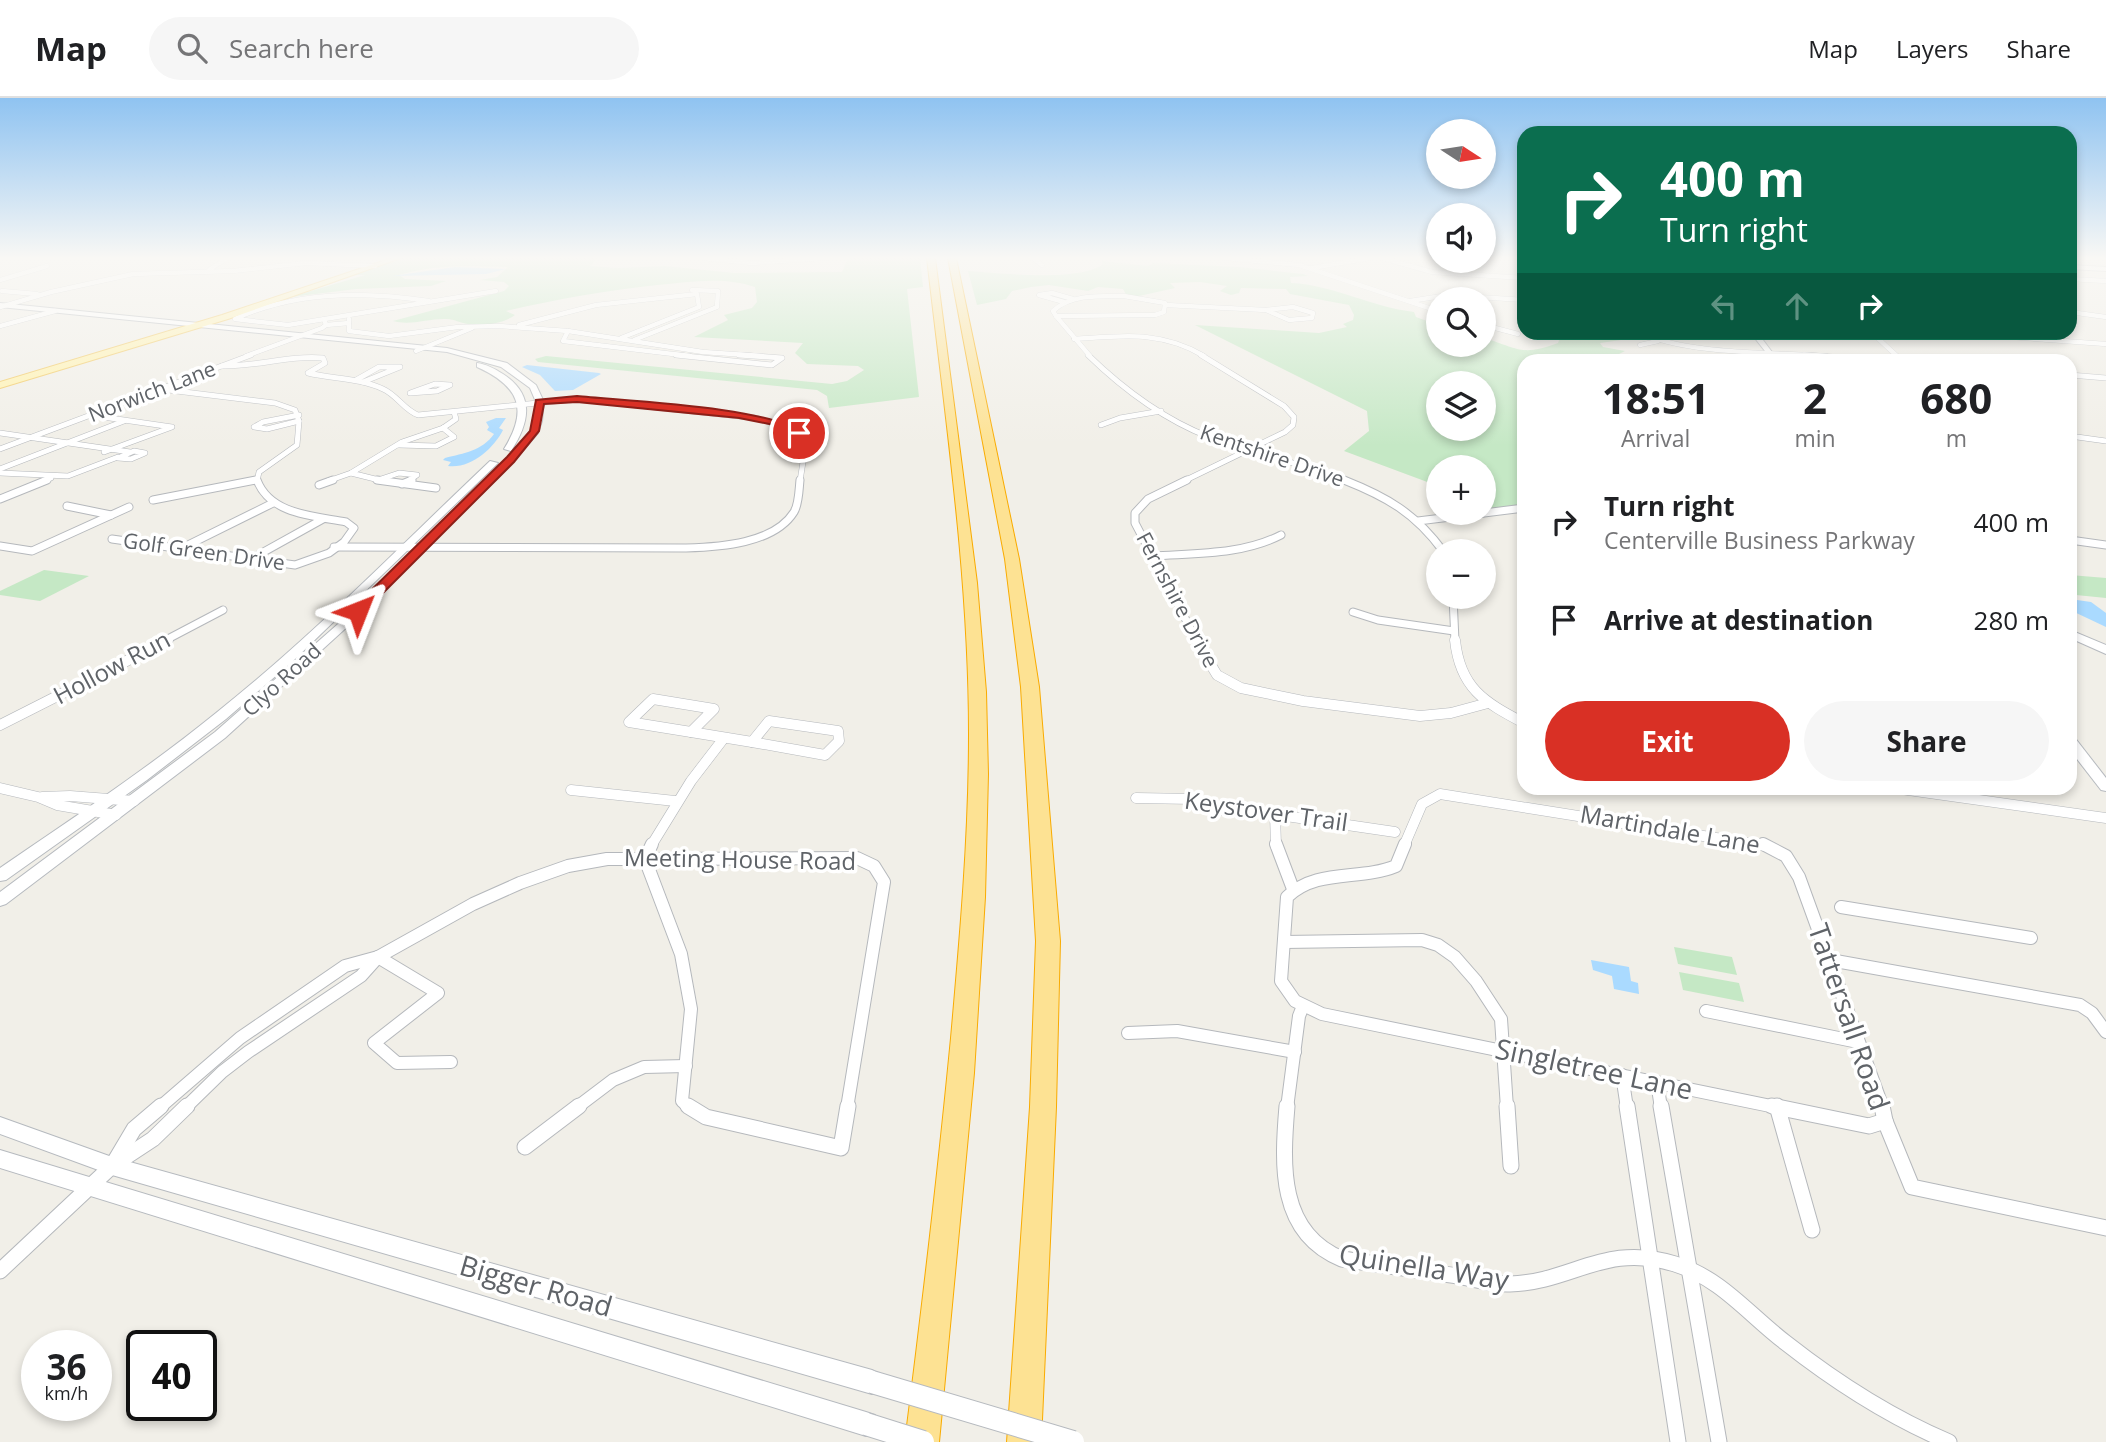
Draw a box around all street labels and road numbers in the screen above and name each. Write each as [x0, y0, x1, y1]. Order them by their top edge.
street label: Norwich Lane [84, 354, 219, 428]
street label: Kentshire Drive [1197, 417, 1348, 493]
street label: Golf Green Drive [122, 526, 287, 576]
street label: Fernshire Drive [1130, 527, 1225, 672]
street label: Hollow Run [47, 622, 175, 711]
street label: Clyo Road [236, 636, 327, 722]
street label: Keystover Trail [1182, 783, 1350, 838]
street label: Martindale Lane [1578, 796, 1763, 861]
street label: Meeting House Road [624, 840, 856, 877]
street label: Tattersall Road [1800, 918, 1900, 1115]
street label: Singletree Lane [1492, 1029, 1696, 1107]
street label: Quinella Way [1337, 1234, 1513, 1298]
street label: Bigger Road [456, 1245, 617, 1325]

